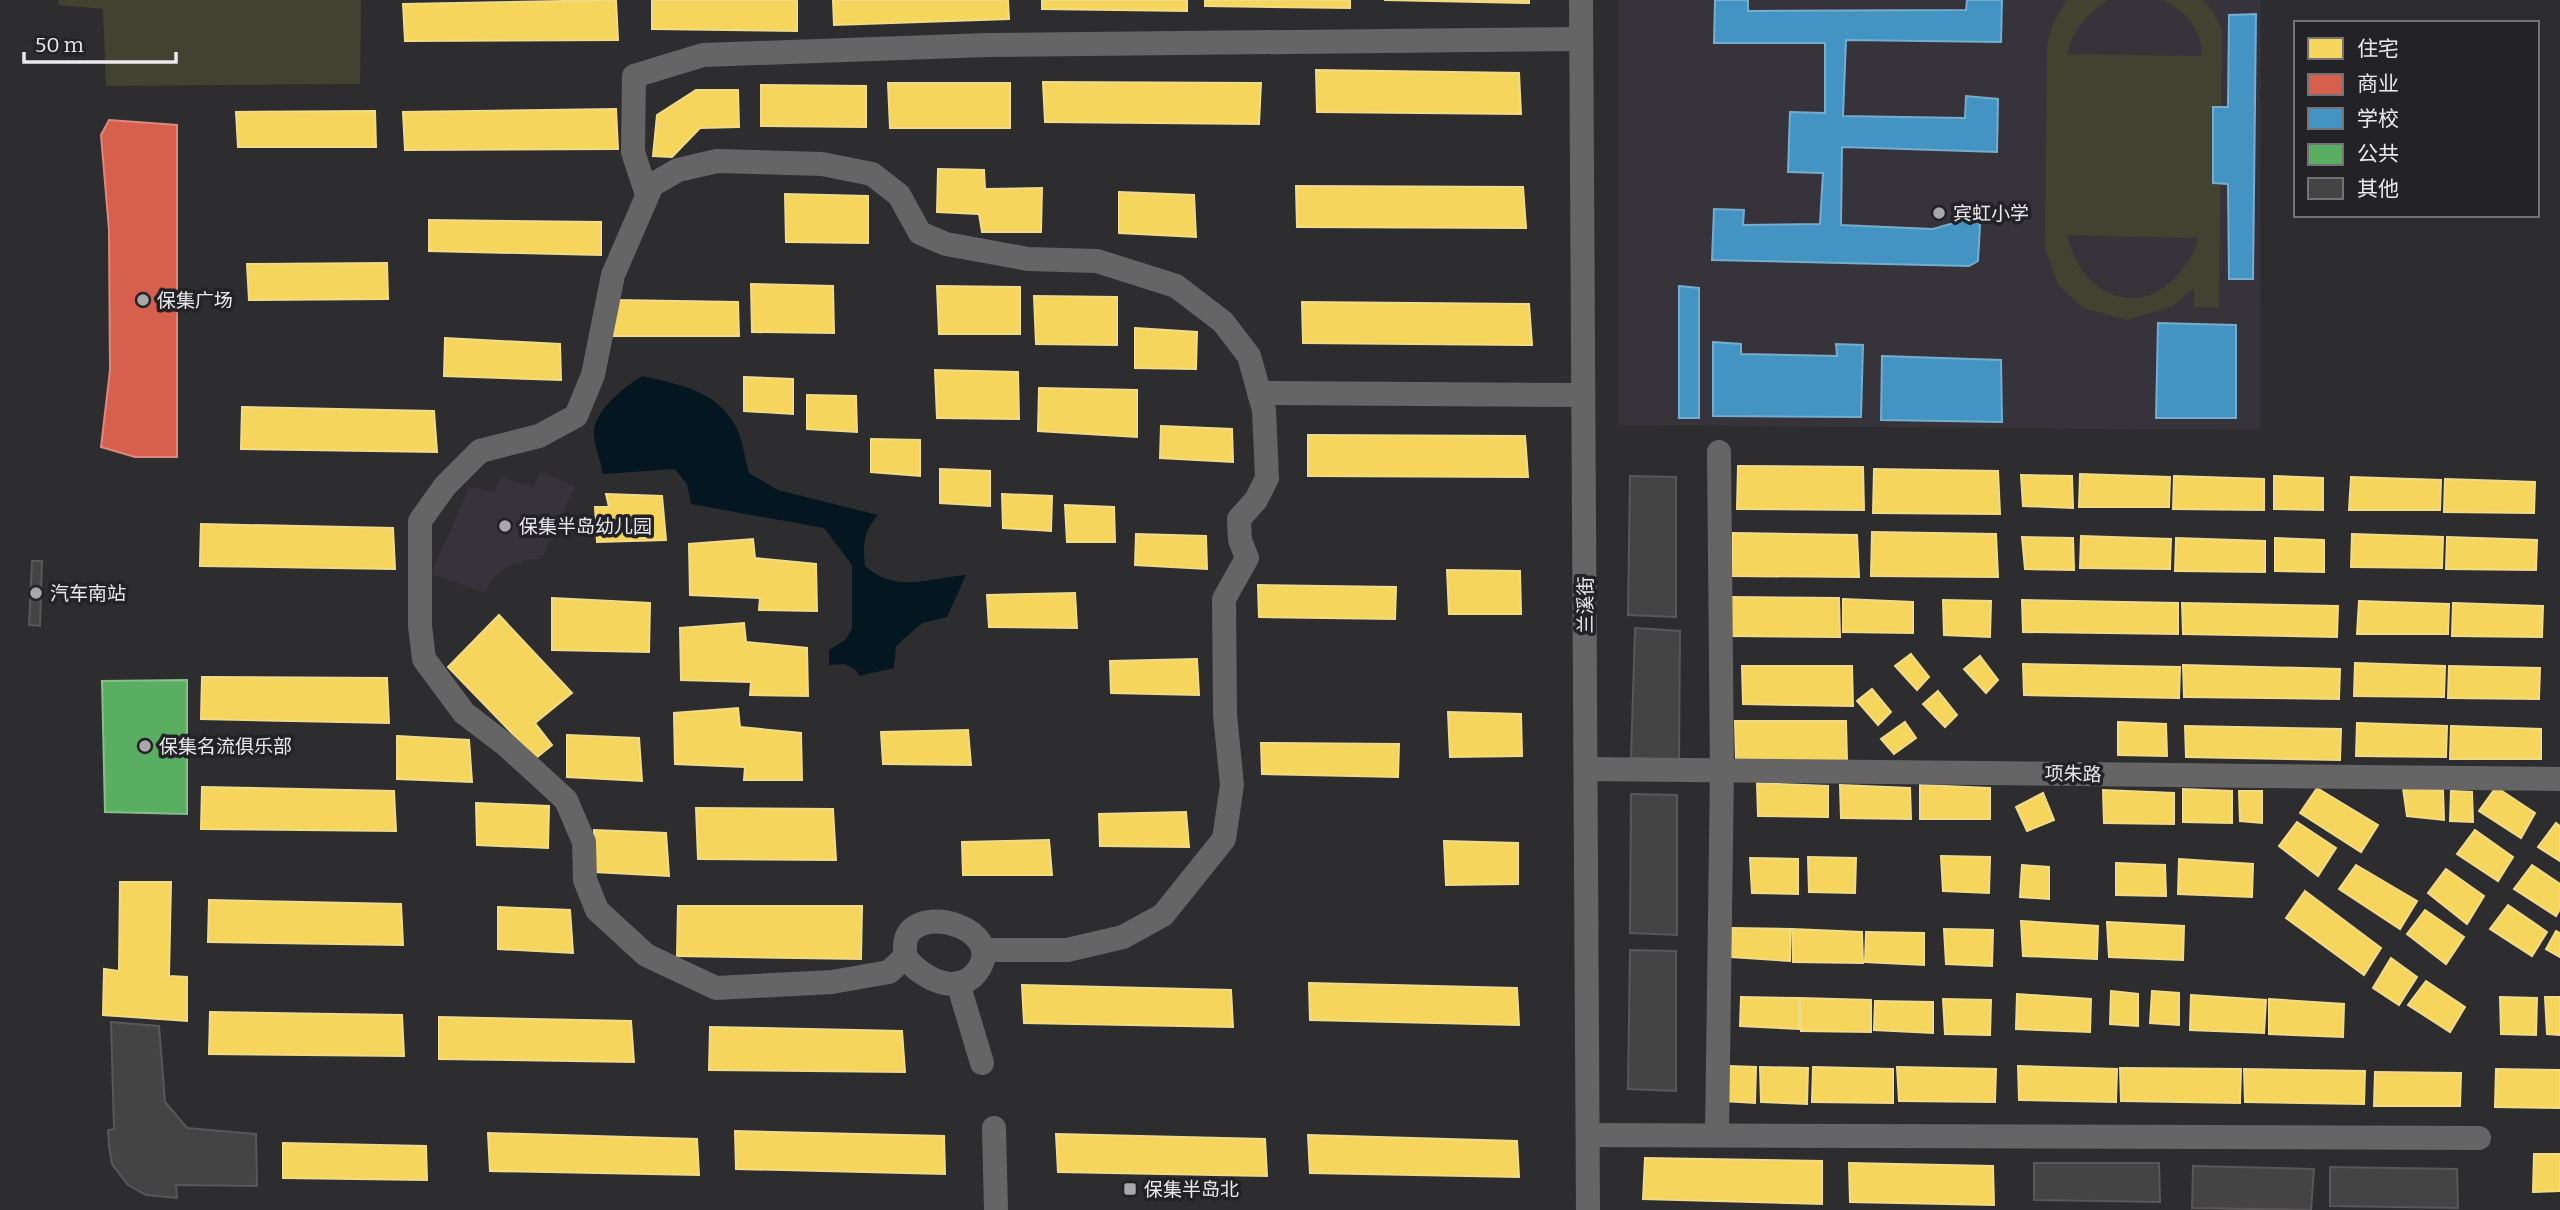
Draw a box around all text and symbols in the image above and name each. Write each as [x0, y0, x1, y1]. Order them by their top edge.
scale bar [24, 21, 177, 65]
legend [2294, 21, 2539, 217]
text: 50 m [35, 32, 84, 58]
text: 住宅 [2357, 36, 2399, 62]
text: 商业 [2357, 71, 2399, 97]
text: 学校 [2357, 106, 2399, 132]
text: 公共 [2357, 141, 2399, 167]
text: 其他 [2357, 176, 2399, 202]
place label: 宾虹小学 [1953, 202, 2029, 225]
marker: 宾虹小学 [1931, 205, 1947, 221]
place label: 保集广场 [157, 289, 233, 312]
marker: 保集广场 [135, 292, 151, 308]
place label: 保集半岛幼儿园 [519, 515, 652, 538]
marker: 保集半岛幼儿园 [497, 518, 513, 534]
street label: 兰溪街 [1574, 576, 1597, 634]
place label: 汽车南站 [50, 582, 126, 605]
marker: 汽车南站 [28, 585, 44, 601]
place label: 保集名流俱乐部 [159, 735, 292, 758]
marker: 保集名流俱乐部 [137, 738, 153, 754]
street label: 项朱路 [2044, 762, 2102, 786]
place label: 保集半岛北 [1144, 1178, 1239, 1201]
marker: 保集半岛北 [1122, 1181, 1138, 1197]

